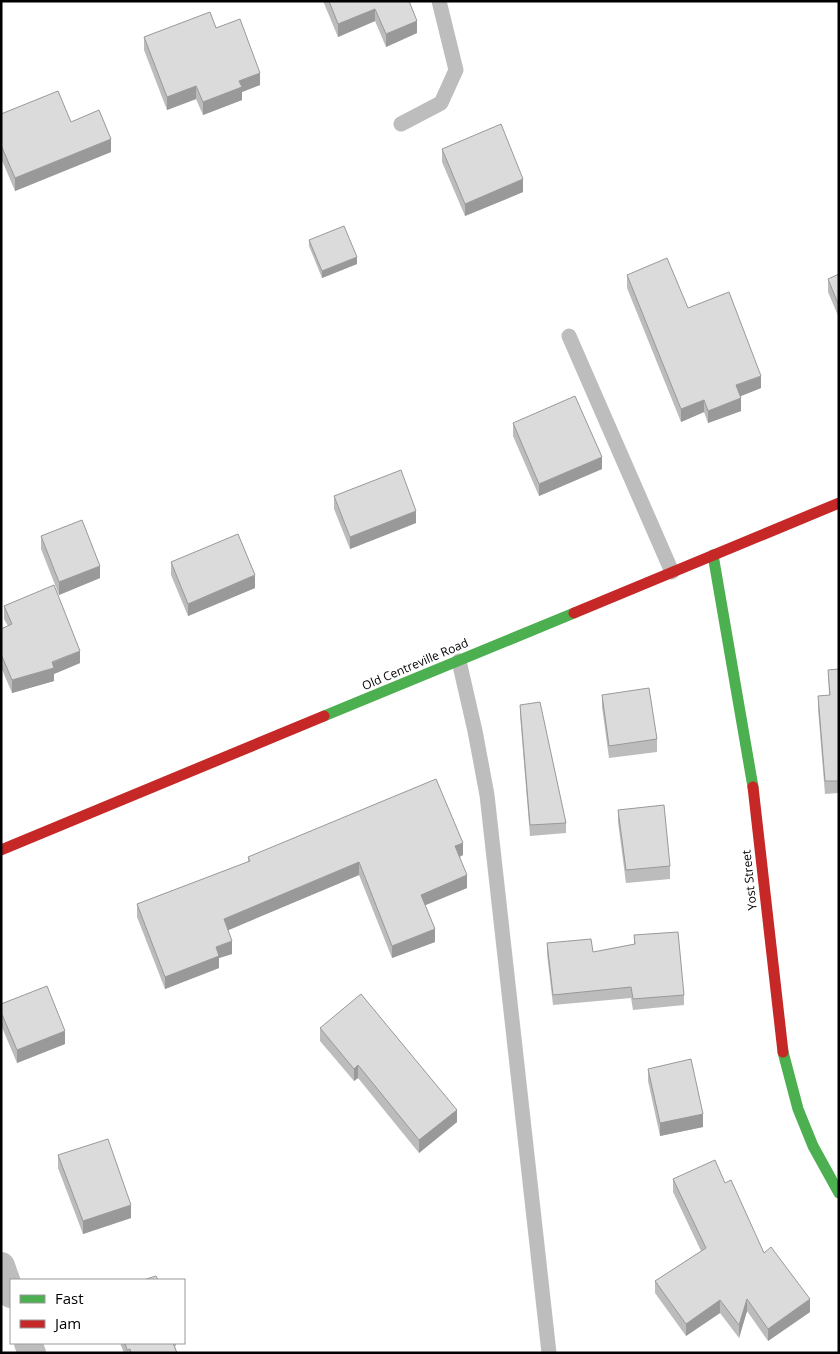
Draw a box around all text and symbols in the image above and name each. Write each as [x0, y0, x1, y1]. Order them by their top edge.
street label: Old Centreville Road [359, 634, 471, 694]
street label: Yost Street [737, 849, 761, 911]
legend [10, 1279, 185, 1344]
text: Fast [55, 1288, 84, 1308]
text: Jam [53, 1313, 81, 1333]

